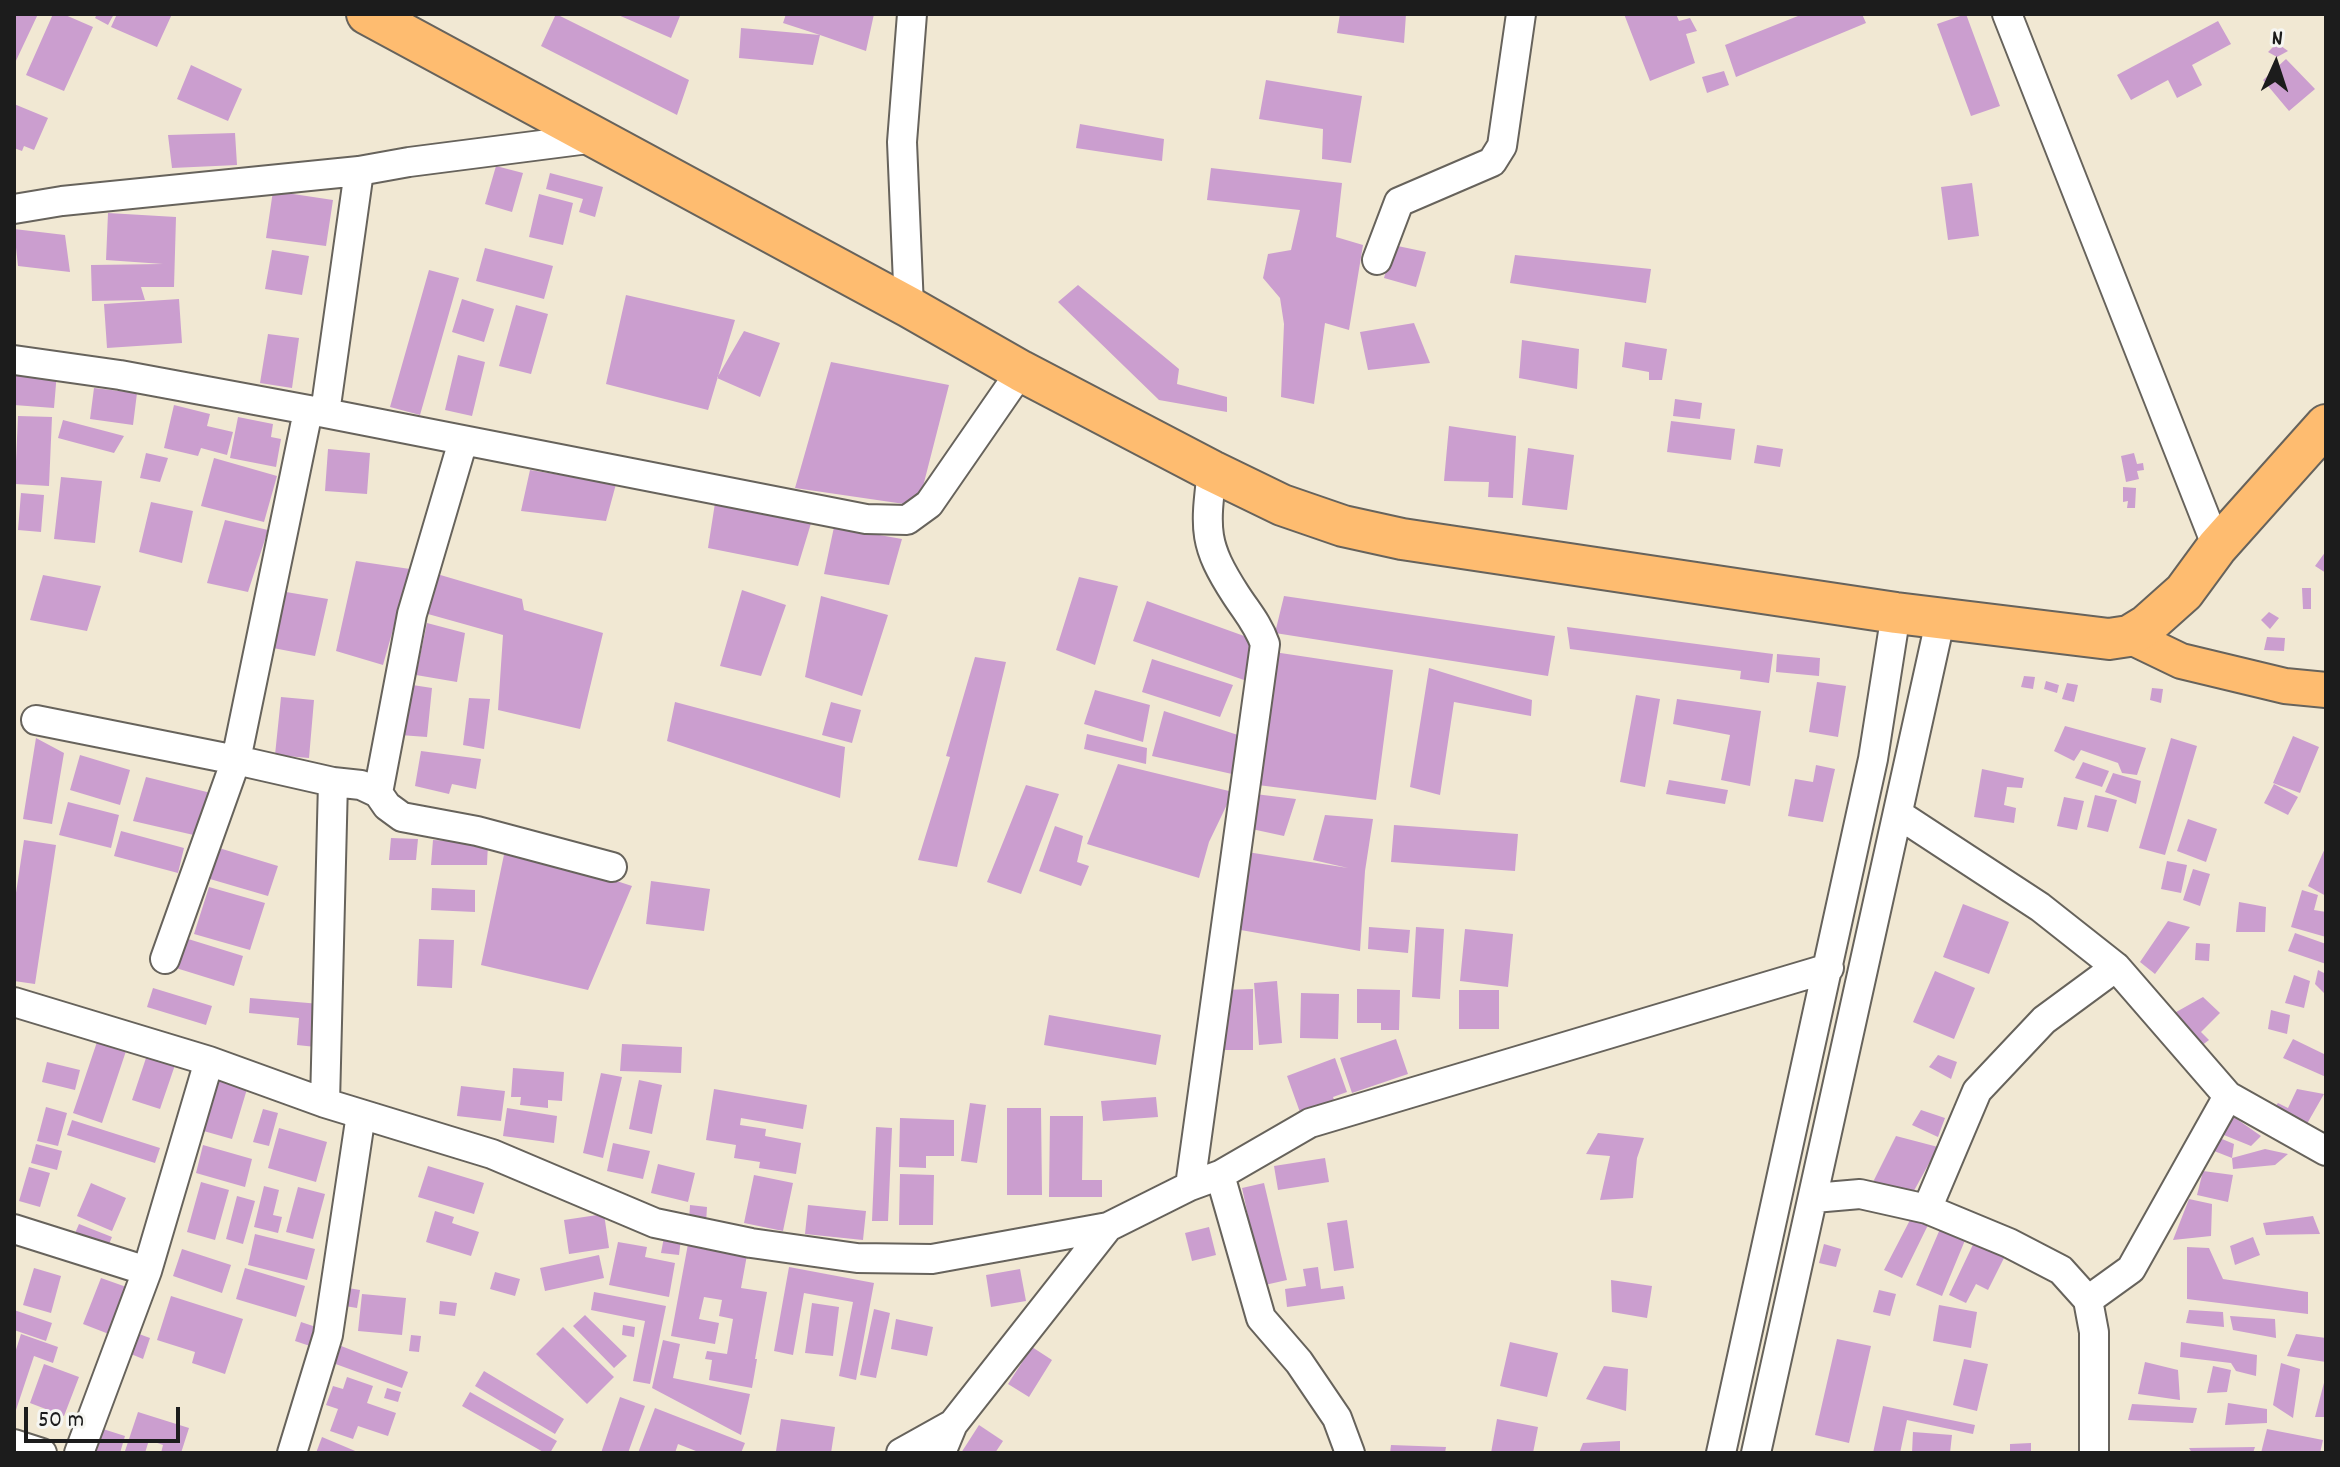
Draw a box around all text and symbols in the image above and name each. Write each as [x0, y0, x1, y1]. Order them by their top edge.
north arrow [2236, 24, 2316, 104]
text: N [2271, 24, 2284, 55]
scale bar [28, 1391, 184, 1441]
text: 50 m [38, 1404, 84, 1438]

